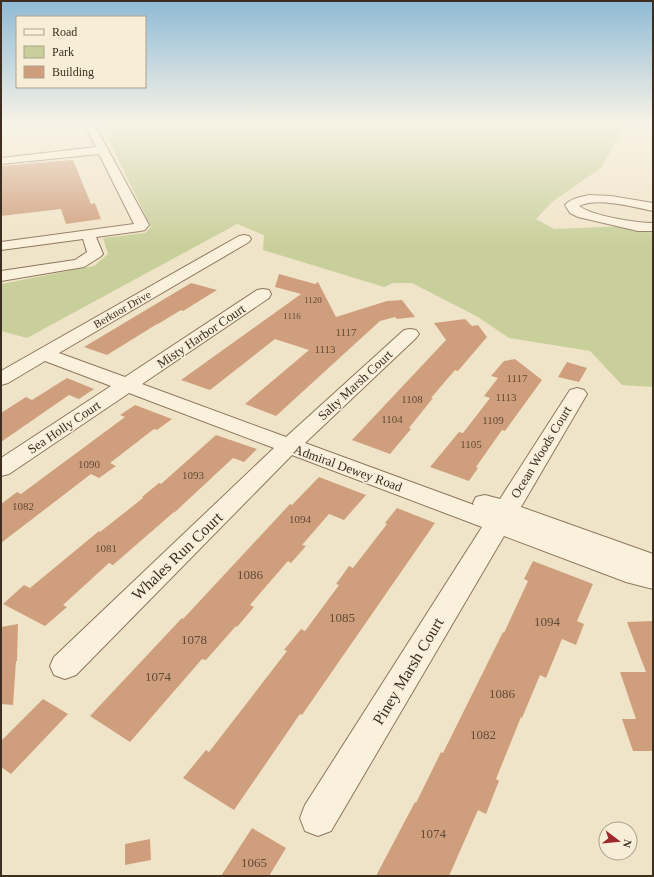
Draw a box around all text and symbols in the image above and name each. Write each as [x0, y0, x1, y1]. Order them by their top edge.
legend [16, 16, 146, 88]
text: Road [52, 25, 77, 39]
text: Park [52, 45, 74, 59]
text: Building [52, 65, 94, 79]
street label: Berknor Drive [91, 288, 153, 330]
house number: 1120 [304, 295, 322, 305]
street label: Misty Harbor Court [154, 301, 248, 371]
house number: 1116 [283, 311, 301, 321]
house number: 1117 [335, 326, 357, 338]
house number: 1113 [314, 343, 336, 355]
street label: Salty Marsh Court [315, 346, 396, 423]
house number: 1117 [506, 372, 528, 384]
house number: 1113 [495, 391, 517, 403]
house number: 1108 [401, 393, 423, 405]
street label: Sea Holly Court [25, 397, 104, 457]
street label: Ocean Woods Court [508, 403, 575, 501]
house number: 1104 [381, 413, 403, 425]
house number: 1109 [482, 414, 504, 426]
house number: 1105 [460, 438, 482, 450]
street label: Admiral Dewey Road [292, 441, 405, 495]
house number: 1090 [78, 458, 101, 470]
house number: 1093 [182, 469, 205, 481]
house number: 1082 [12, 500, 34, 512]
street label: Whales Run Court [128, 508, 226, 603]
house number: 1094 [289, 513, 312, 525]
house number: 1081 [95, 542, 117, 554]
house number: 1086 [237, 567, 264, 582]
house number: 1085 [329, 610, 355, 625]
street label: Piney Marsh Court [369, 614, 448, 728]
house number: 1094 [534, 614, 561, 629]
house number: 1078 [181, 632, 207, 647]
house number: 1074 [145, 669, 172, 684]
house number: 1086 [489, 686, 516, 701]
house number: 1082 [470, 727, 496, 742]
north arrow [598, 821, 638, 861]
house number: 1074 [420, 826, 447, 841]
text: N [621, 838, 634, 849]
house number: 1065 [241, 855, 267, 870]

